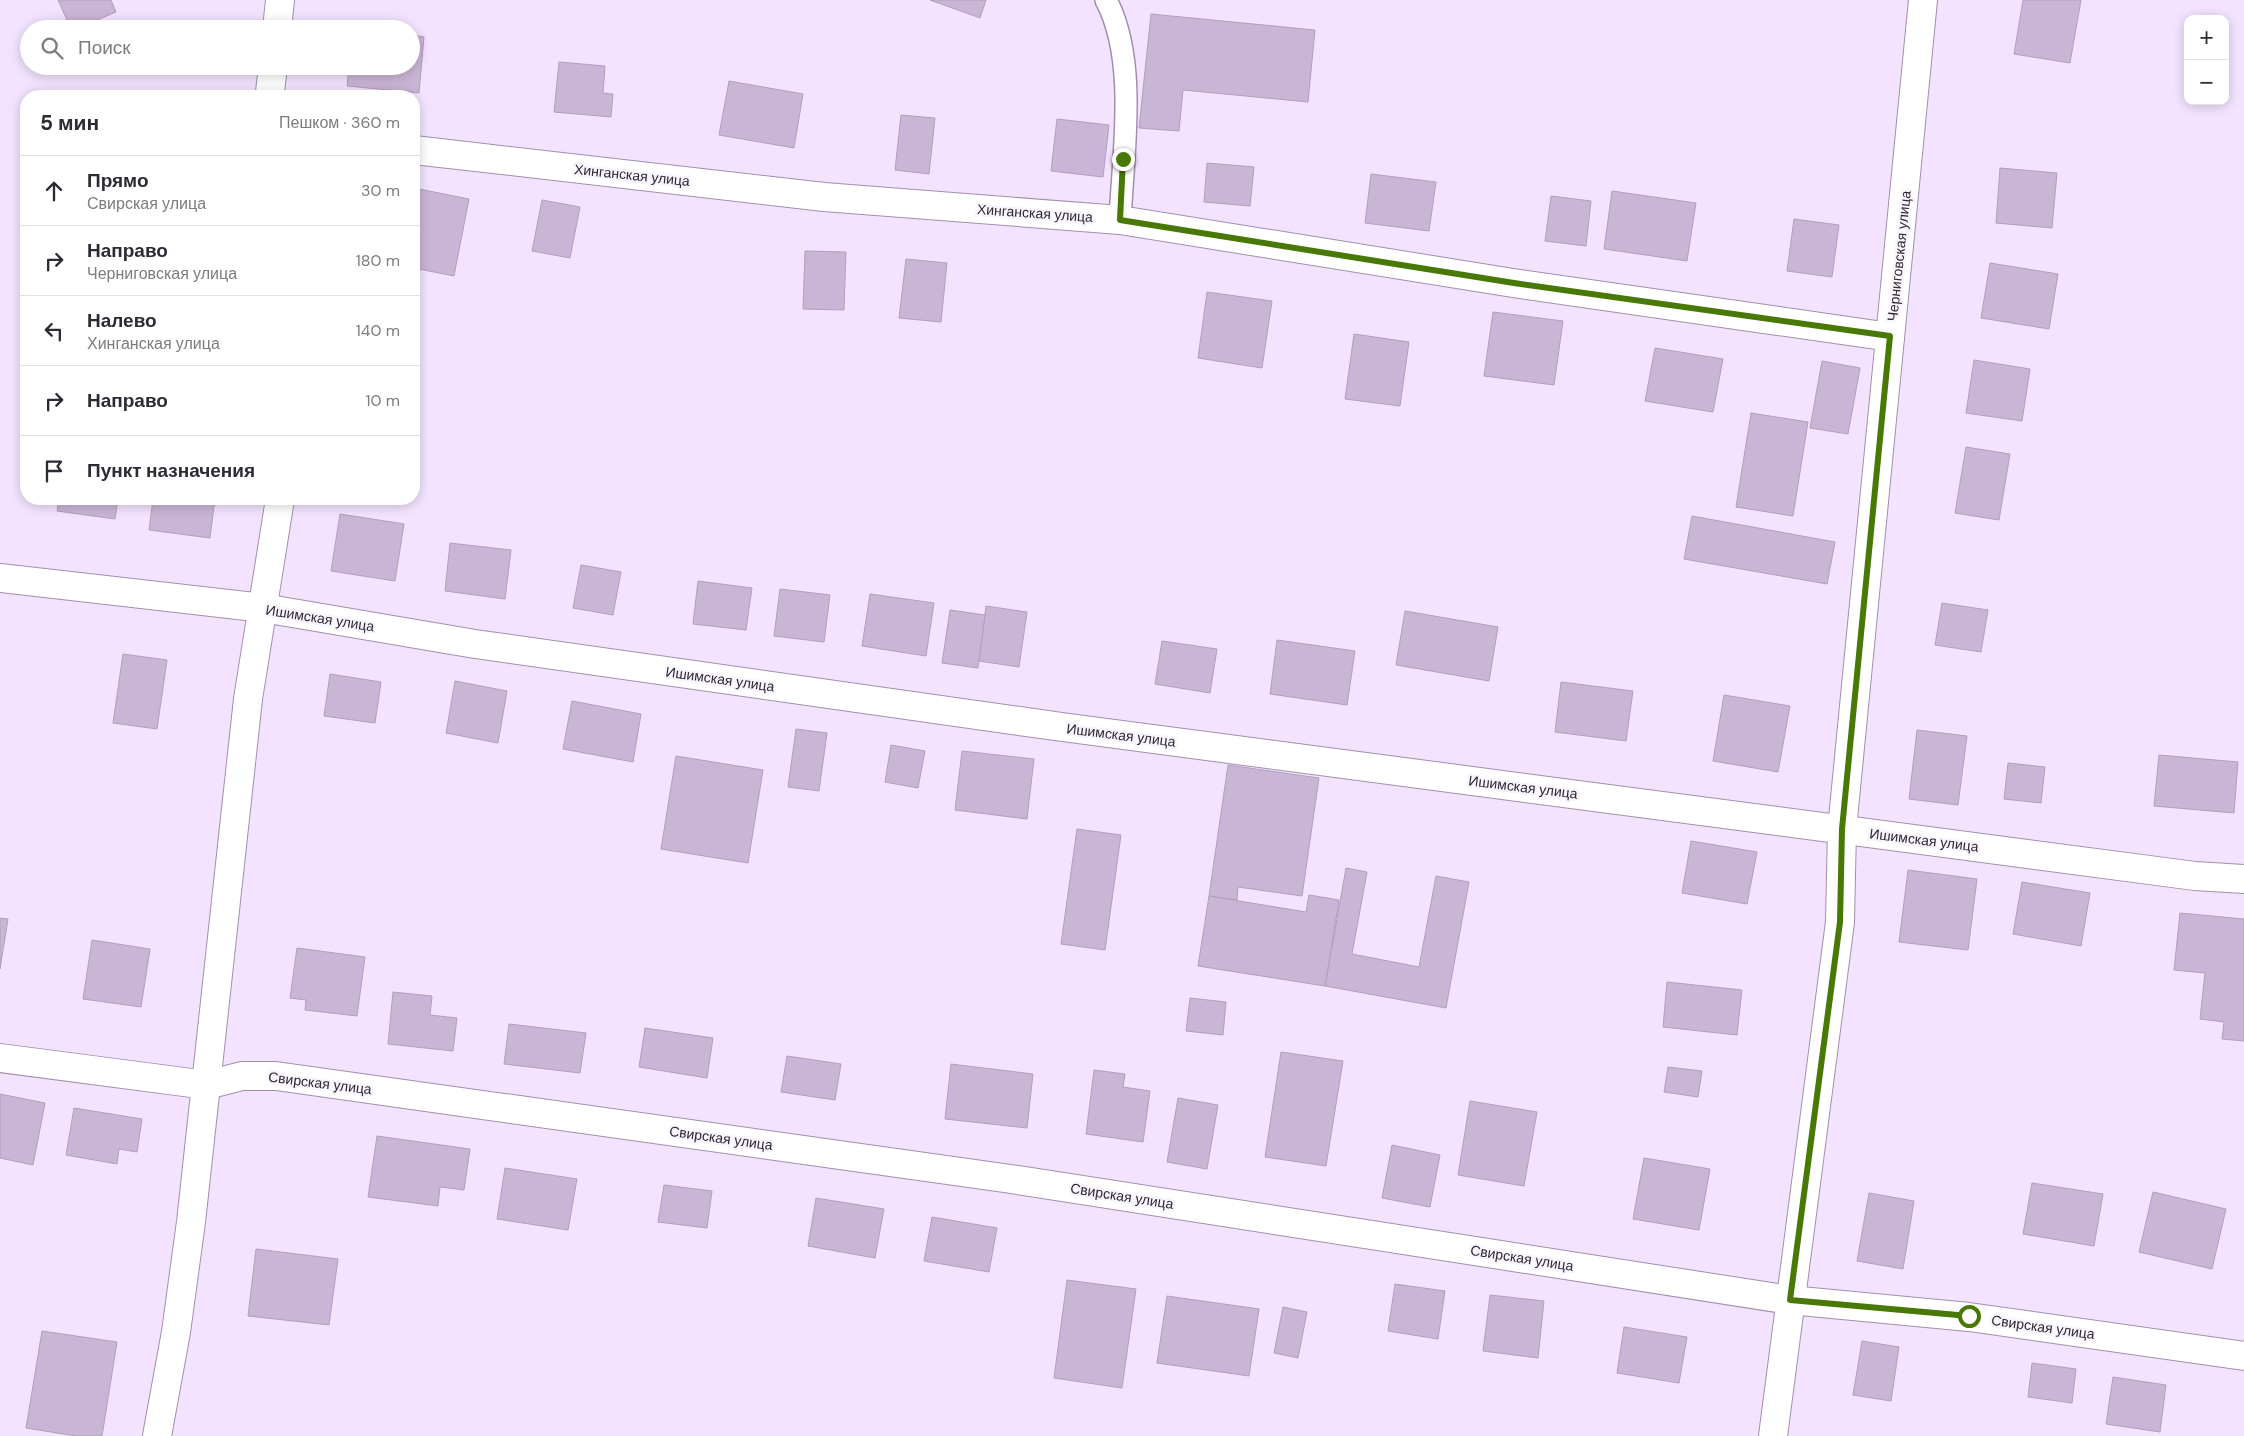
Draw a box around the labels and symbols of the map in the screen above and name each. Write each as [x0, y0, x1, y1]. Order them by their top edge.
route end [1112, 148, 1135, 171]
street label: Хинганская улица [573, 160, 691, 190]
street label: Черниговская улица [1883, 190, 1915, 322]
street label: Хинганская улица [976, 200, 1094, 226]
street label: Ишимская улица [264, 601, 376, 636]
street label: Ишимская улица [664, 662, 776, 696]
street label: Ишимская улица [1065, 719, 1177, 751]
street label: Ишимская улица [1467, 771, 1579, 803]
street label: Ишимская улица [1868, 824, 1980, 856]
street label: Свирская улица [267, 1068, 373, 1098]
street label: Свирская улица [668, 1122, 774, 1154]
street label: Свирская улица [1069, 1179, 1175, 1213]
street label: Свирская улица [1469, 1241, 1575, 1275]
route start [1958, 1305, 1981, 1328]
street label: Свирская улица [1990, 1311, 2096, 1343]

